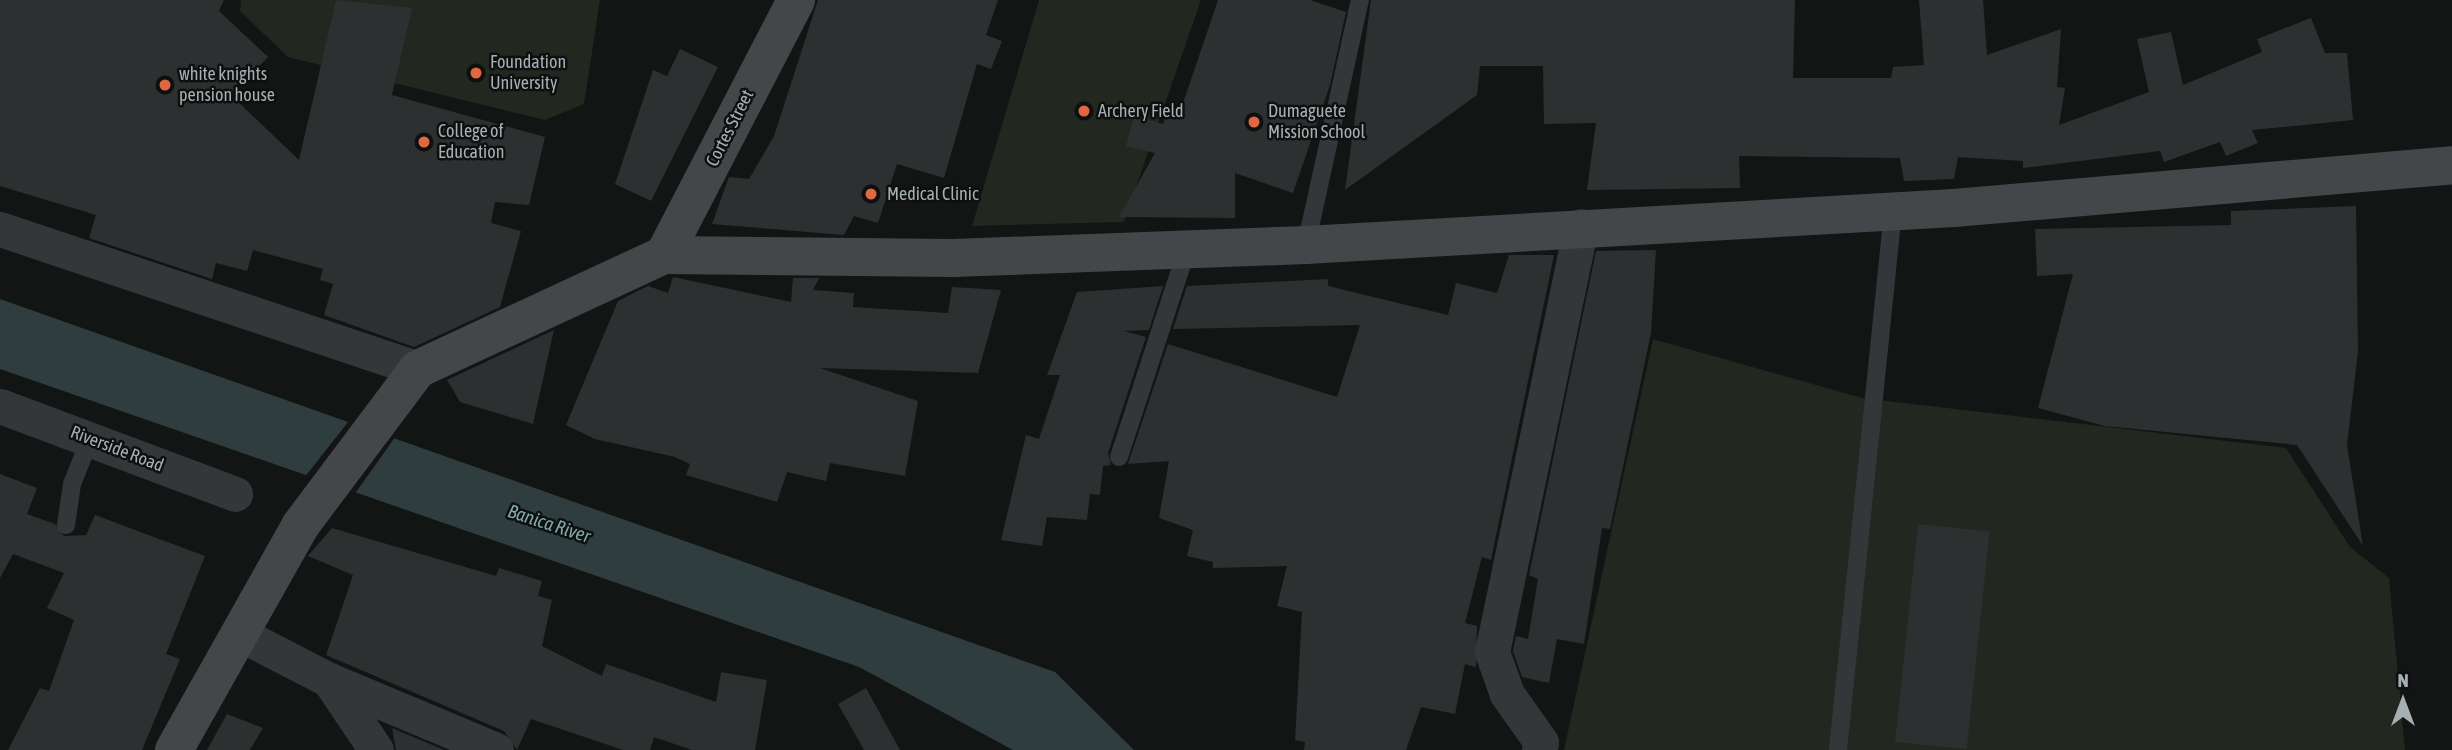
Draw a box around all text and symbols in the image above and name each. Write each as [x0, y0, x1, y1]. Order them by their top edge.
place label: Foundation University [490, 52, 566, 94]
place label: white knights pension house [179, 64, 275, 106]
marker: Foundation University [468, 65, 484, 81]
marker: white knights pension house [157, 77, 173, 93]
street label: Cortes Street [701, 86, 759, 170]
place label: Archery Field [1098, 100, 1184, 122]
place label: Dumaguete Mission School [1268, 101, 1365, 144]
marker: Archery Field [1076, 103, 1092, 119]
marker: Dumaguete Mission School [1246, 114, 1262, 130]
place label: College of Education [438, 121, 504, 164]
marker: College of Education [416, 134, 432, 150]
place label: Medical Clinic [887, 183, 979, 205]
marker: Medical Clinic [861, 184, 881, 204]
street label: Riverside Road [67, 421, 167, 477]
water label: Banica River [505, 500, 593, 548]
north arrow [2368, 666, 2438, 736]
text: N [2397, 669, 2409, 691]

